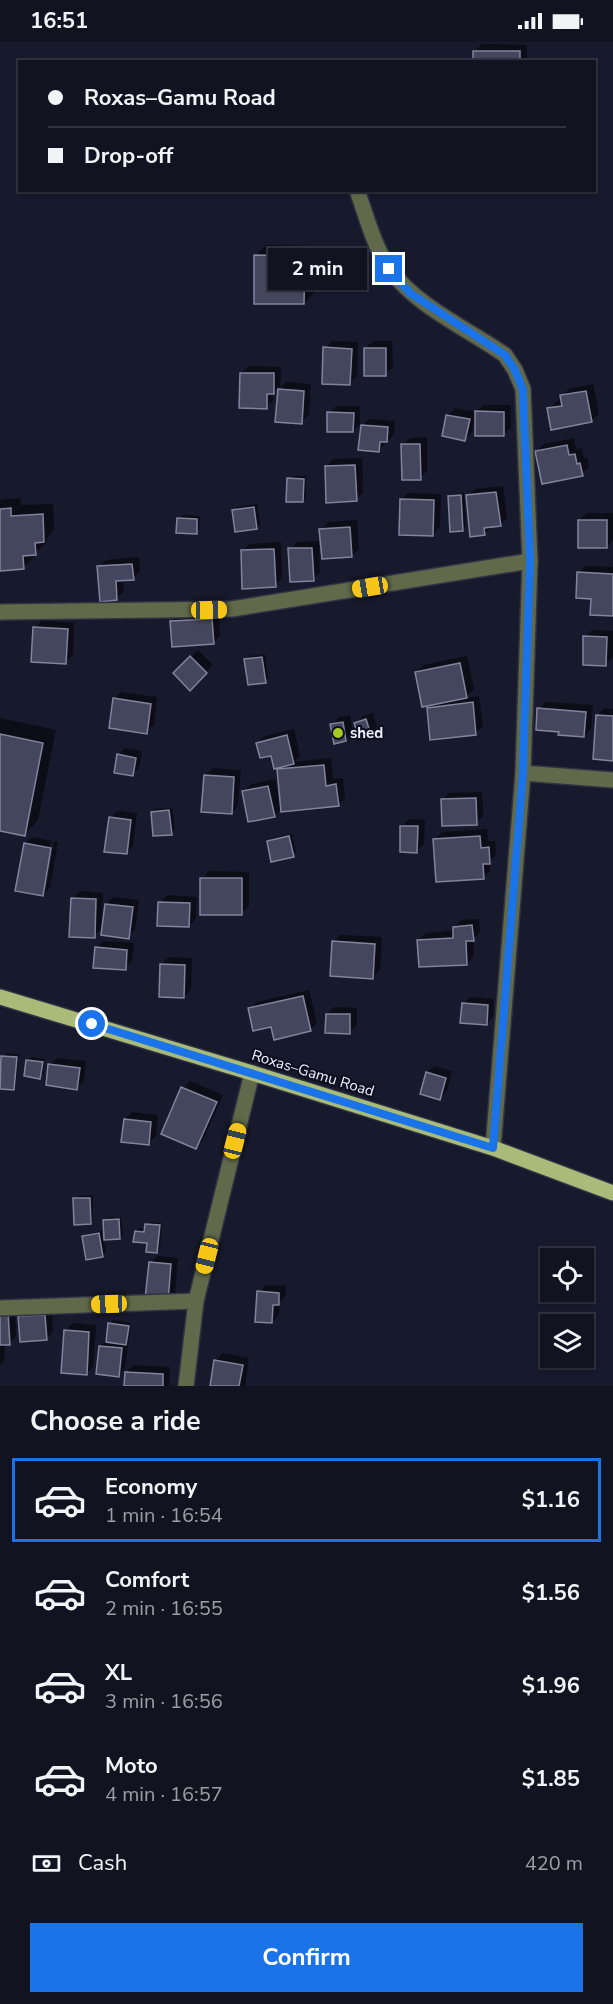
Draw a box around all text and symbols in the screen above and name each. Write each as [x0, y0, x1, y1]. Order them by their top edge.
text: 16:51 [30, 6, 88, 36]
text: Roxas–Gamu Road [84, 83, 276, 113]
text: Drop-off [84, 141, 173, 171]
callout: 2 min [269, 248, 368, 290]
text: 2 min [292, 255, 343, 282]
route end [375, 255, 402, 282]
car [351, 575, 389, 599]
car [191, 601, 227, 619]
place label: shed [350, 723, 383, 743]
marker: shed [331, 726, 345, 740]
route start [78, 1010, 105, 1037]
street label: Roxas–Gamu Road [249, 1045, 377, 1101]
car [222, 1121, 248, 1161]
car [194, 1236, 220, 1276]
map controls [540, 1248, 594, 1368]
button: locate [540, 1248, 594, 1302]
car [91, 1294, 127, 1314]
button: layers [540, 1314, 594, 1368]
text: Choose a ride [30, 1403, 201, 1440]
text: Economy [105, 1472, 197, 1502]
icon: car [33, 1473, 87, 1527]
text: $1.16 [522, 1485, 580, 1515]
text: 1 min · 16:54 [105, 1502, 223, 1529]
text: Comfort [105, 1565, 189, 1595]
icon: car [33, 1566, 87, 1620]
text: $1.56 [522, 1578, 580, 1608]
text: 2 min · 16:55 [105, 1595, 223, 1622]
text: XL [105, 1658, 132, 1688]
icon: car [33, 1659, 87, 1713]
text: $1.96 [522, 1671, 580, 1701]
text: 3 min · 16:56 [105, 1688, 223, 1715]
text: Moto [105, 1751, 158, 1781]
icon: car [33, 1752, 87, 1806]
text: $1.85 [522, 1764, 580, 1794]
text: 4 min · 16:57 [105, 1781, 223, 1808]
icon: cash [30, 1847, 63, 1880]
text: Cash [78, 1848, 127, 1878]
text: 420 m [525, 1850, 583, 1877]
button: Confirm [30, 1923, 583, 1992]

